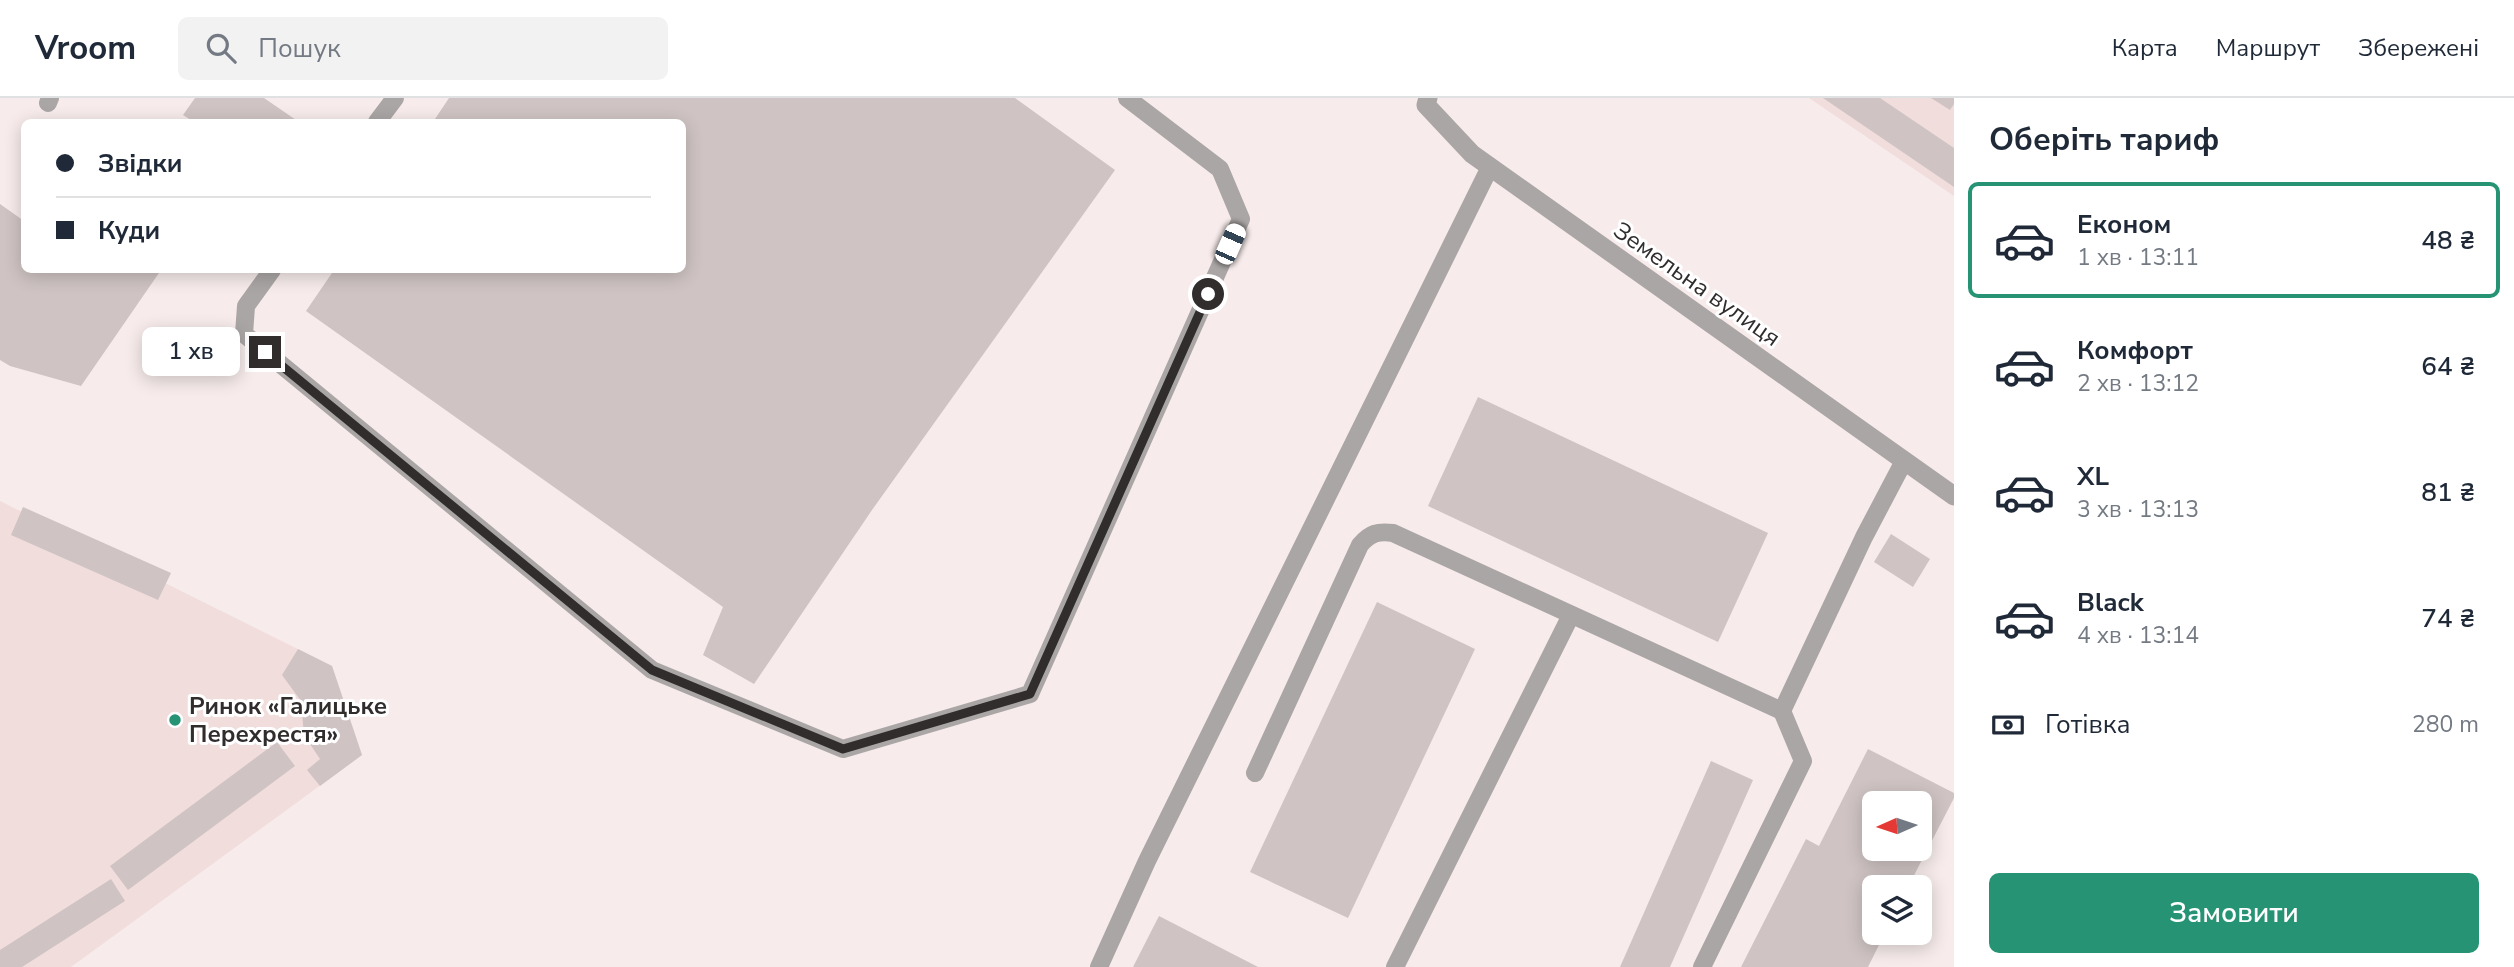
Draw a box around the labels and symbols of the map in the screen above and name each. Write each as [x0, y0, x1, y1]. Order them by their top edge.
street label: Земельна вулиця [1607, 214, 1787, 354]
car [1212, 221, 1249, 267]
route start [1192, 278, 1224, 310]
callout: 1 хв [142, 328, 240, 376]
route end [249, 336, 281, 368]
place label: Ринок «Галицьке Перехрестя» [189, 690, 387, 750]
marker: Ринок «Галицьке Перехрестя» [167, 712, 183, 728]
north arrow [1862, 791, 1932, 861]

